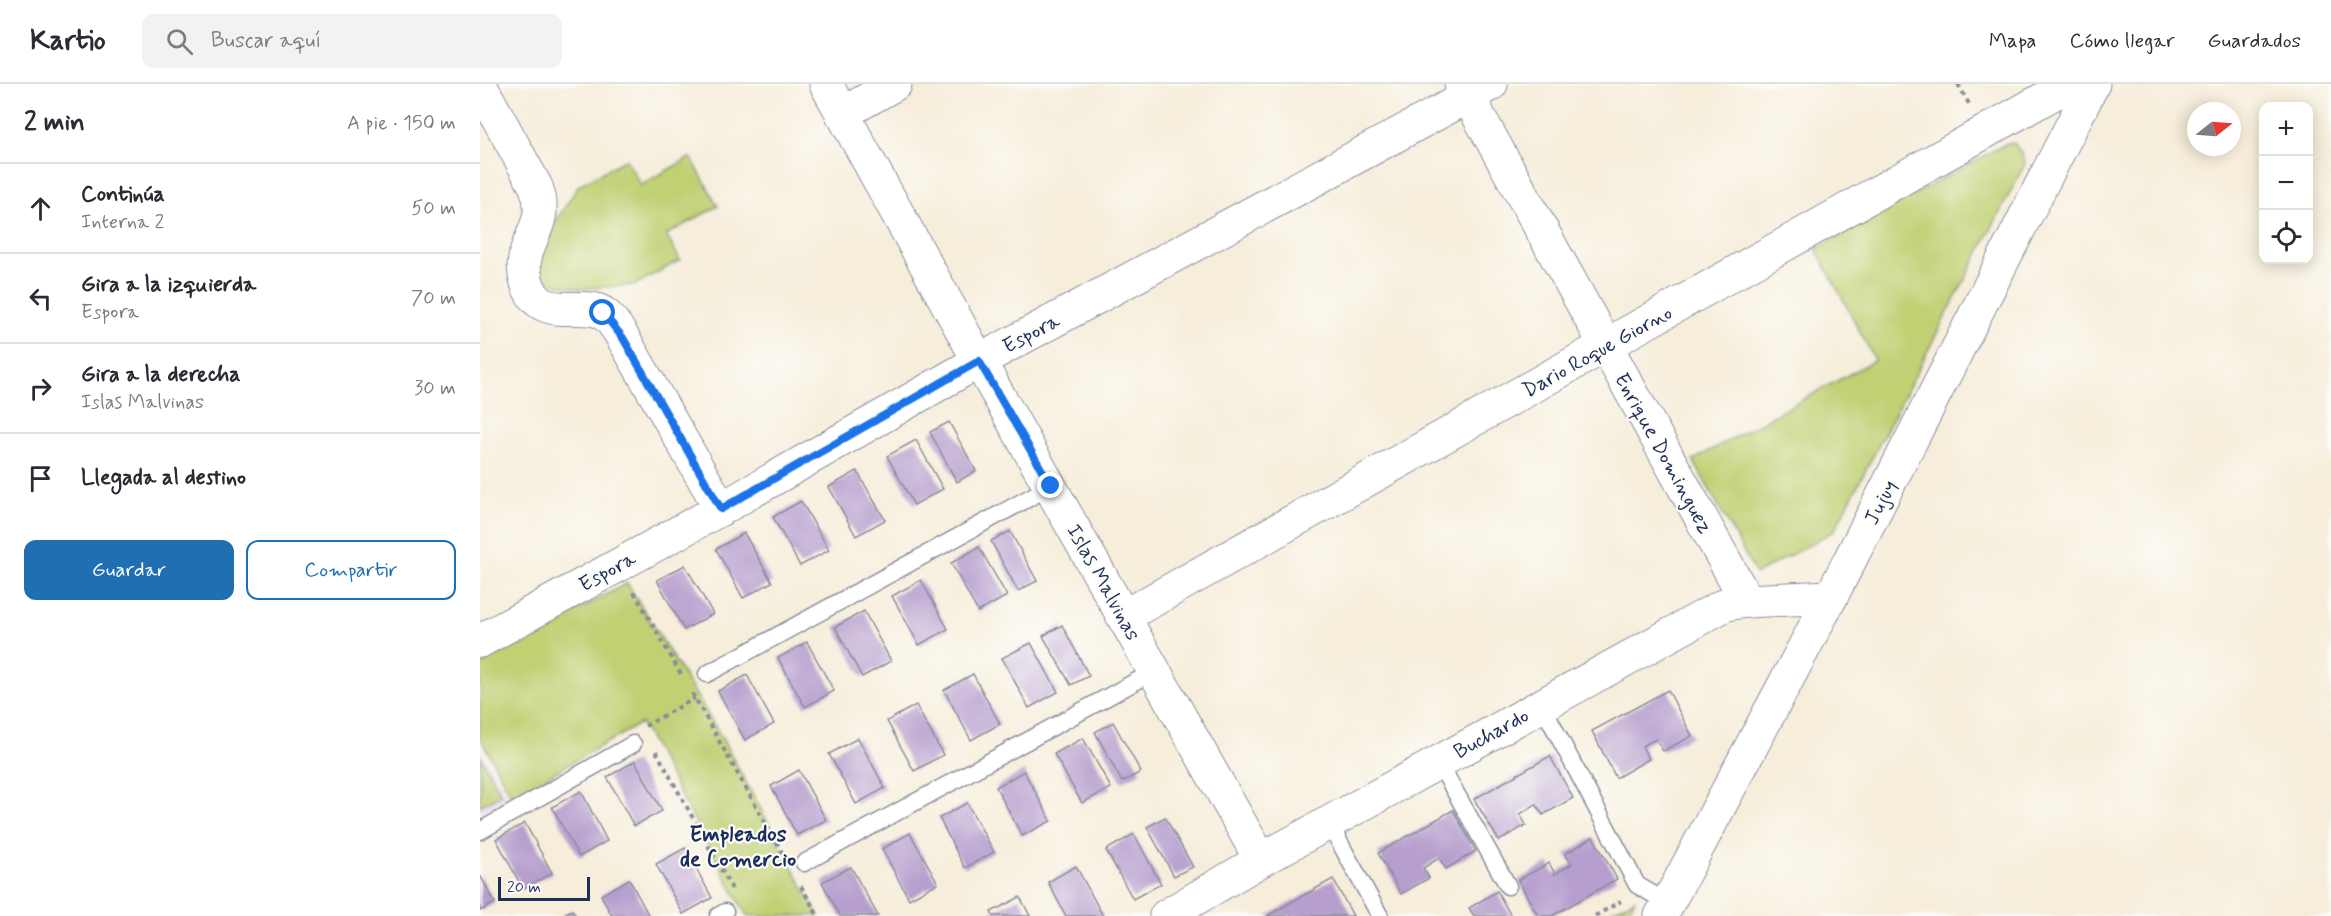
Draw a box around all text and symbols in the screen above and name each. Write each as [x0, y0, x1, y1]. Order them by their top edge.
search box [142, 14, 562, 68]
text: Kartio [30, 23, 106, 60]
icon: search [163, 25, 196, 58]
text: Buscar aquí [211, 27, 321, 55]
text: Mapa [1989, 27, 2037, 55]
text: Cómo llegar [2070, 27, 2175, 55]
text: Guardados [2208, 27, 2301, 55]
north arrow [2187, 102, 2241, 156]
map controls [2259, 102, 2313, 264]
button: + [2259, 102, 2313, 156]
text: 2 min [24, 106, 85, 140]
text: A pie · 150 m [347, 110, 456, 137]
button: − [2259, 156, 2313, 210]
text: Continúa [81, 181, 165, 209]
icon: ahead [24, 192, 57, 225]
text: 50 m [411, 195, 456, 222]
text: Interna 2 [81, 209, 164, 236]
button: locate [2259, 210, 2313, 264]
text: Gira a la izquierda [81, 271, 256, 299]
icon: left [24, 282, 57, 315]
text: 70 m [411, 285, 456, 312]
text: Espora [81, 299, 139, 326]
route start [589, 299, 615, 325]
street label: Dario Roque Giorno [1518, 299, 1677, 405]
street label: Espora [998, 307, 1065, 361]
text: Gira a la derecha [81, 361, 241, 389]
street label: Enrique Dominguez [1607, 368, 1719, 539]
icon: right [24, 372, 57, 405]
text: 30 m [414, 375, 456, 402]
text: Islas Malvinas [81, 389, 204, 416]
icon: arrive [24, 462, 57, 495]
text: Llegada al destino [81, 464, 246, 492]
route end [1037, 472, 1063, 498]
street label: Jujuy [1858, 475, 1904, 530]
street label: Islas Malvinas [1060, 519, 1147, 646]
button: Guardar [24, 540, 234, 600]
button: Compartir [246, 540, 456, 600]
street label: Espora [574, 545, 641, 599]
street label: Buchardo [1449, 702, 1534, 766]
district label: Empleados de Comercio [680, 821, 796, 874]
scale bar [498, 874, 590, 902]
text: 20 m [507, 877, 541, 898]

